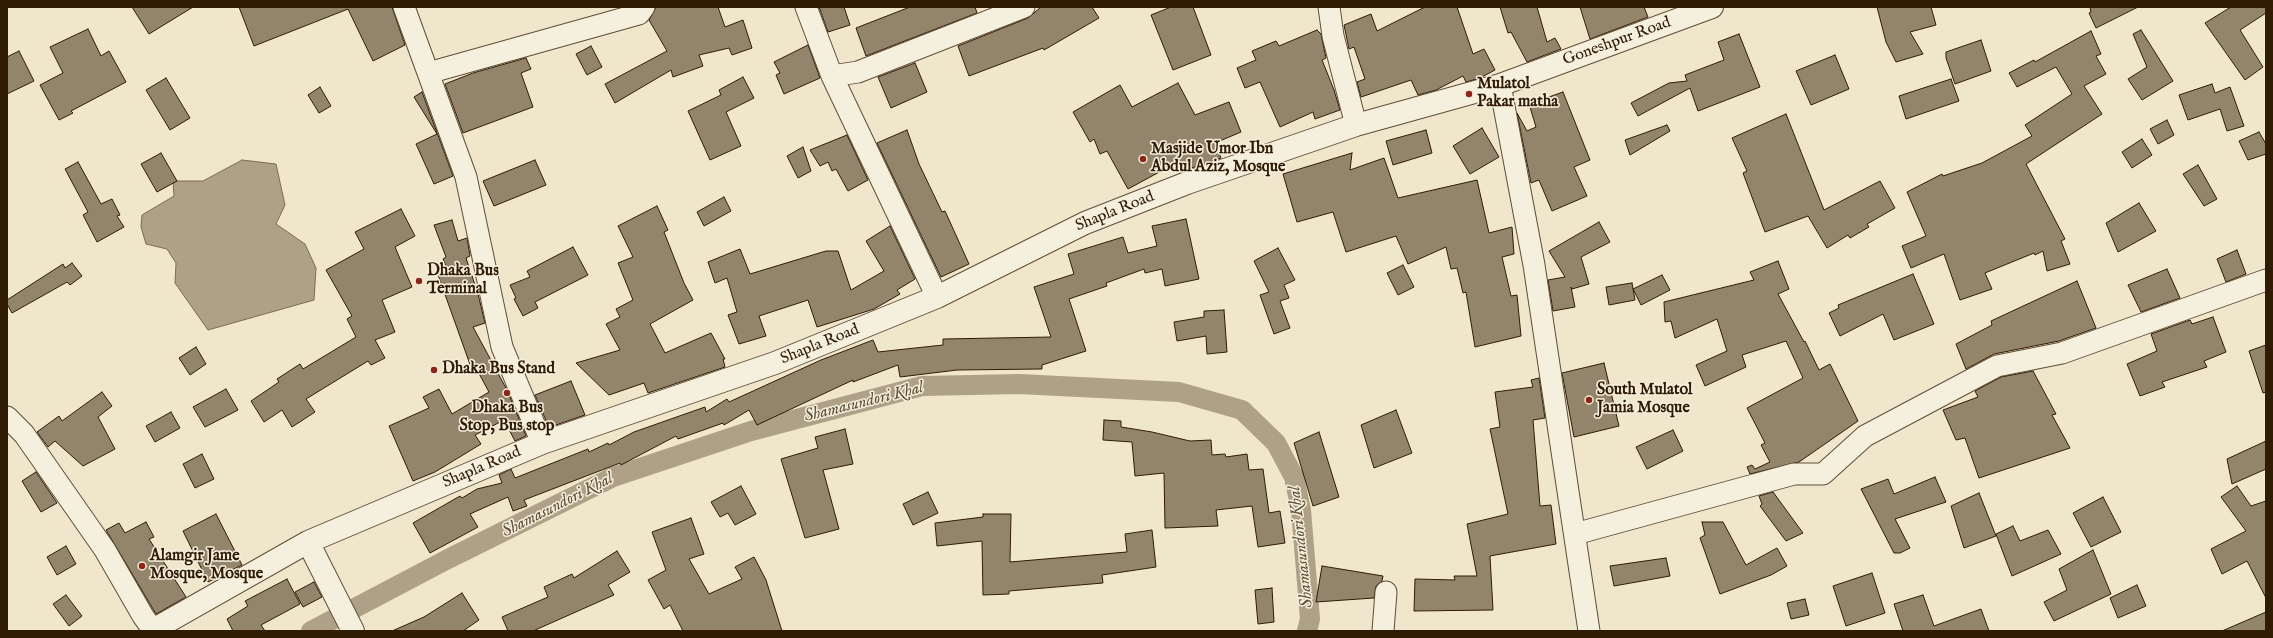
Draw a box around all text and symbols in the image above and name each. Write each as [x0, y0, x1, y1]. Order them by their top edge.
street label: Goneshpur Road [1560, 14, 1674, 70]
place label: Mulatol Pakar matha [1477, 75, 1558, 113]
marker: Mulatol Pakar matha [1464, 89, 1474, 99]
place label: Masjide Umor Ibn Abdul Aziz, Mosque [1151, 140, 1285, 178]
marker: Masjide Umor Ibn Abdul Aziz, Mosque [1138, 154, 1148, 164]
street label: Shapla Road [1073, 188, 1157, 236]
place label: Dhaka Bus Terminal [427, 262, 499, 300]
marker: Dhaka Bus Terminal [414, 276, 424, 286]
street label: Shapla Road [778, 321, 862, 369]
place label: Dhaka Bus Stand [442, 360, 555, 380]
marker: Dhaka Bus Stand [429, 365, 439, 375]
water label: Shamasundori Khal [802, 378, 926, 428]
place label: South Mulatol Jamia Mosque [1597, 381, 1692, 419]
marker: Dhaka Bus Stop, Bus stop [502, 388, 512, 398]
marker: South Mulatol Jamia Mosque [1584, 395, 1594, 405]
place label: Dhaka Bus Stop, Bus stop [459, 399, 555, 437]
street label: Shapla Road [440, 443, 524, 493]
water label: Shamasundori Khal [499, 469, 617, 543]
water label: Shamasundori Khal [1285, 485, 1319, 609]
place label: Alamgir Jame Mosque, Mosque [150, 547, 263, 585]
marker: Alamgir Jame Mosque, Mosque [137, 561, 147, 571]

